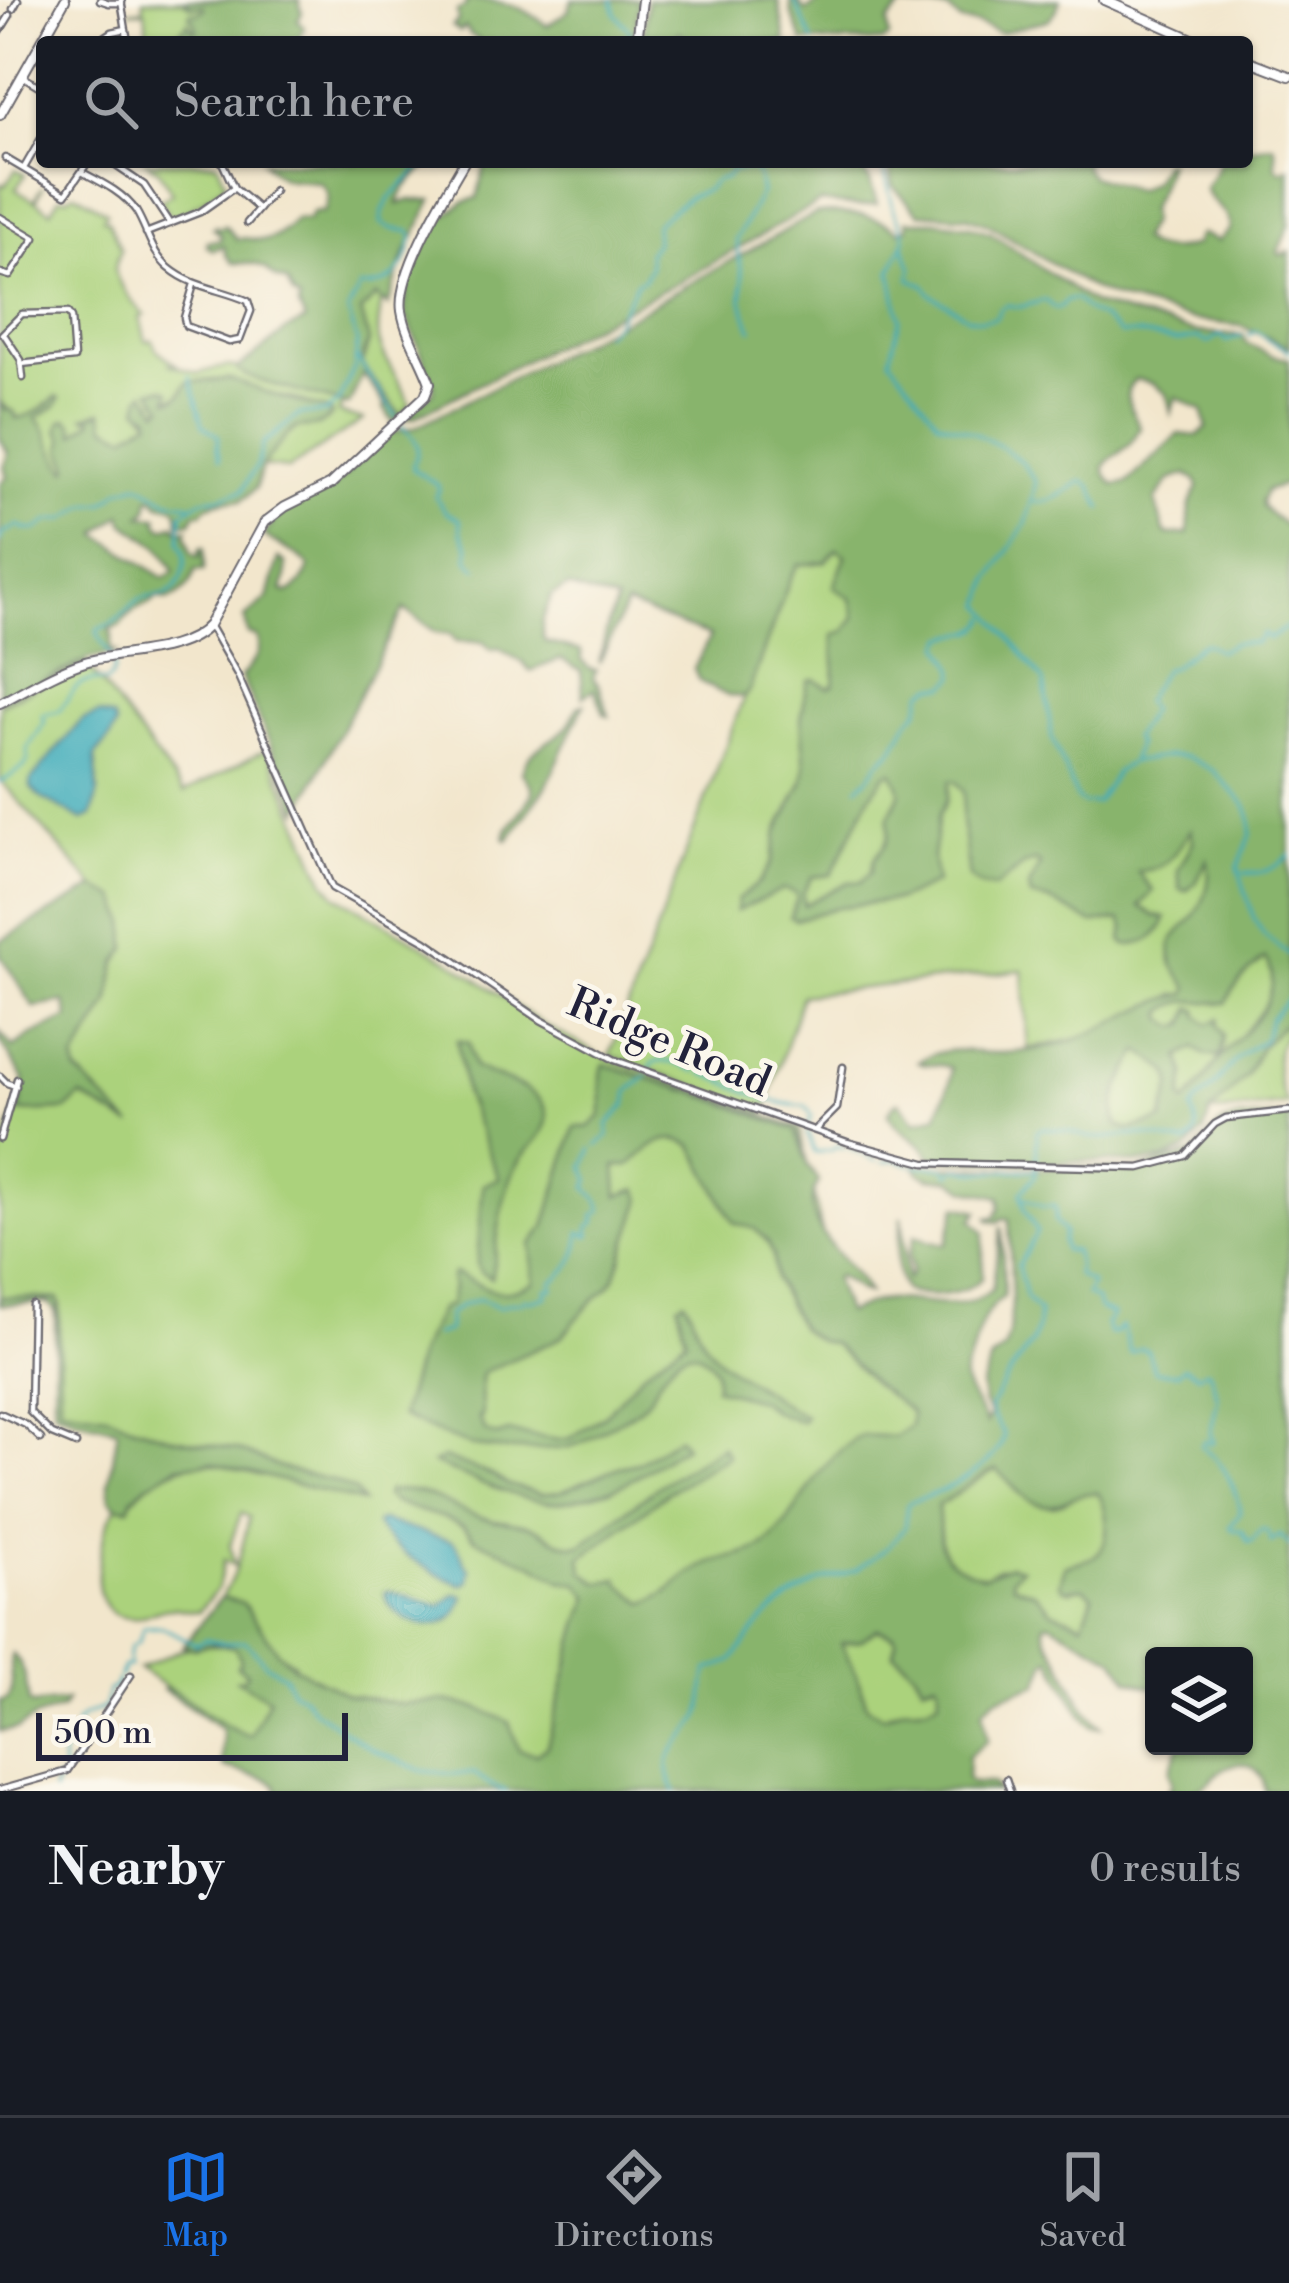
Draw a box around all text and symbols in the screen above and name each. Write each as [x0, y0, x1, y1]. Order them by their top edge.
search box [36, 36, 1253, 168]
icon: search [78, 69, 144, 135]
text: Search here [174, 74, 414, 131]
street label: Ridge Road [559, 977, 779, 1111]
map controls [1145, 1647, 1253, 1755]
button: layers [1145, 1647, 1253, 1755]
scale bar [36, 1707, 348, 1760]
text: 500 m [54, 1713, 152, 1754]
text: Nearby [48, 1837, 224, 1901]
text: 0 results [1089, 1845, 1241, 1894]
tab: Map [163, 2144, 229, 2257]
tab: Directions [555, 2144, 714, 2257]
tab: Saved [1039, 2144, 1126, 2257]

